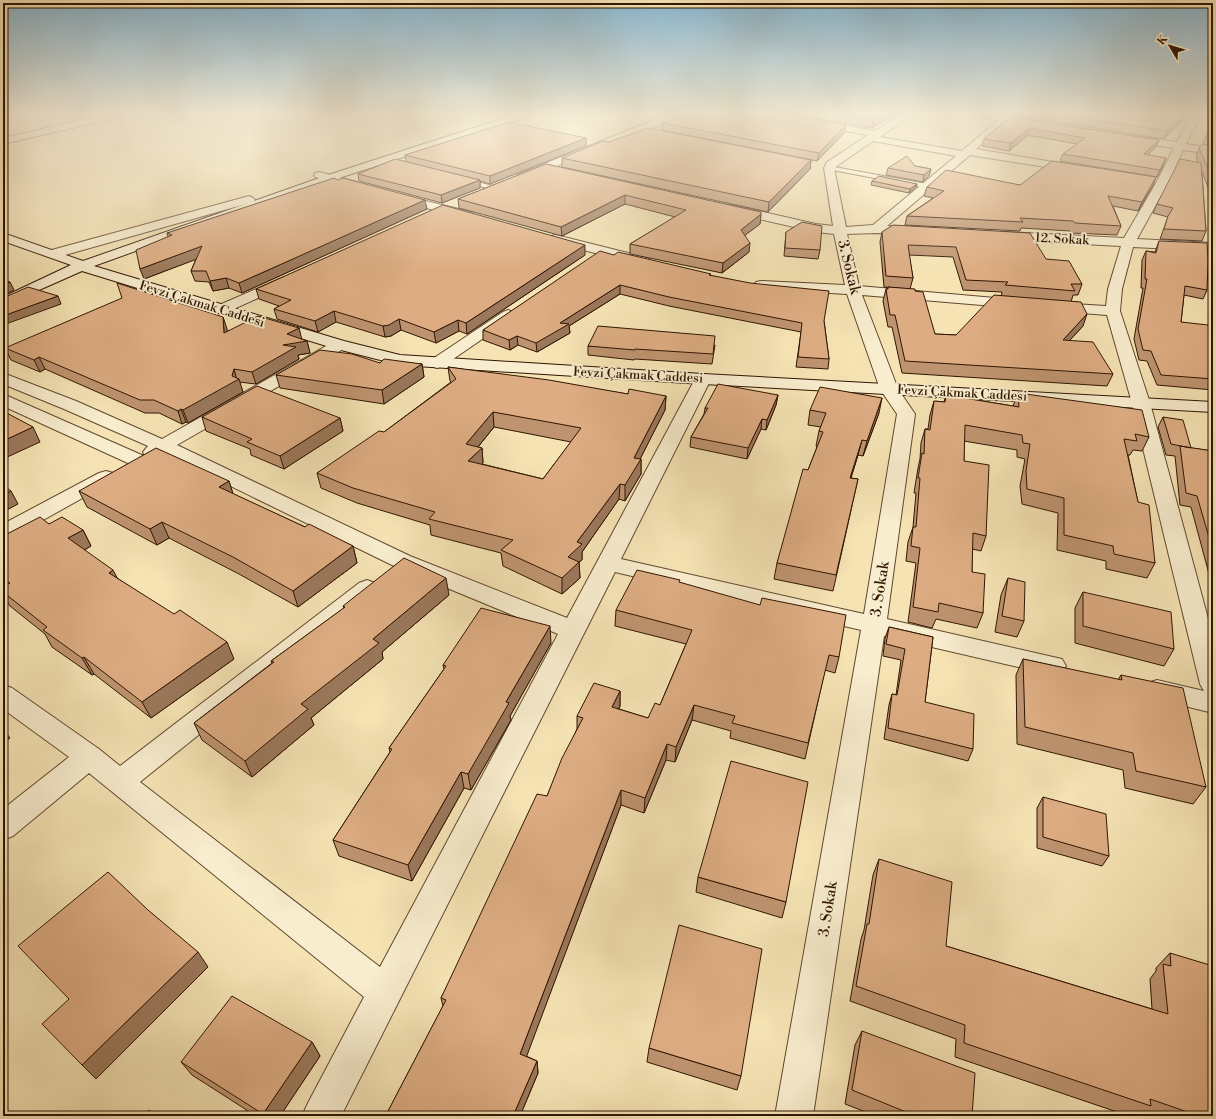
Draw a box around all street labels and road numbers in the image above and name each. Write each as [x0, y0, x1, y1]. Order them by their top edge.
street label: 12. Sokak [1035, 230, 1091, 248]
street label: 3. Sokak [833, 238, 865, 297]
street label: Fevzi Çakmak Caddesi [137, 277, 267, 331]
street label: Fevzi Çakmak Caddesi [572, 364, 704, 386]
street label: Fevzi Çakmak Caddesi [896, 382, 1028, 404]
street label: 3. Sokak [866, 559, 894, 618]
street label: 3. Sokak [814, 879, 842, 938]

